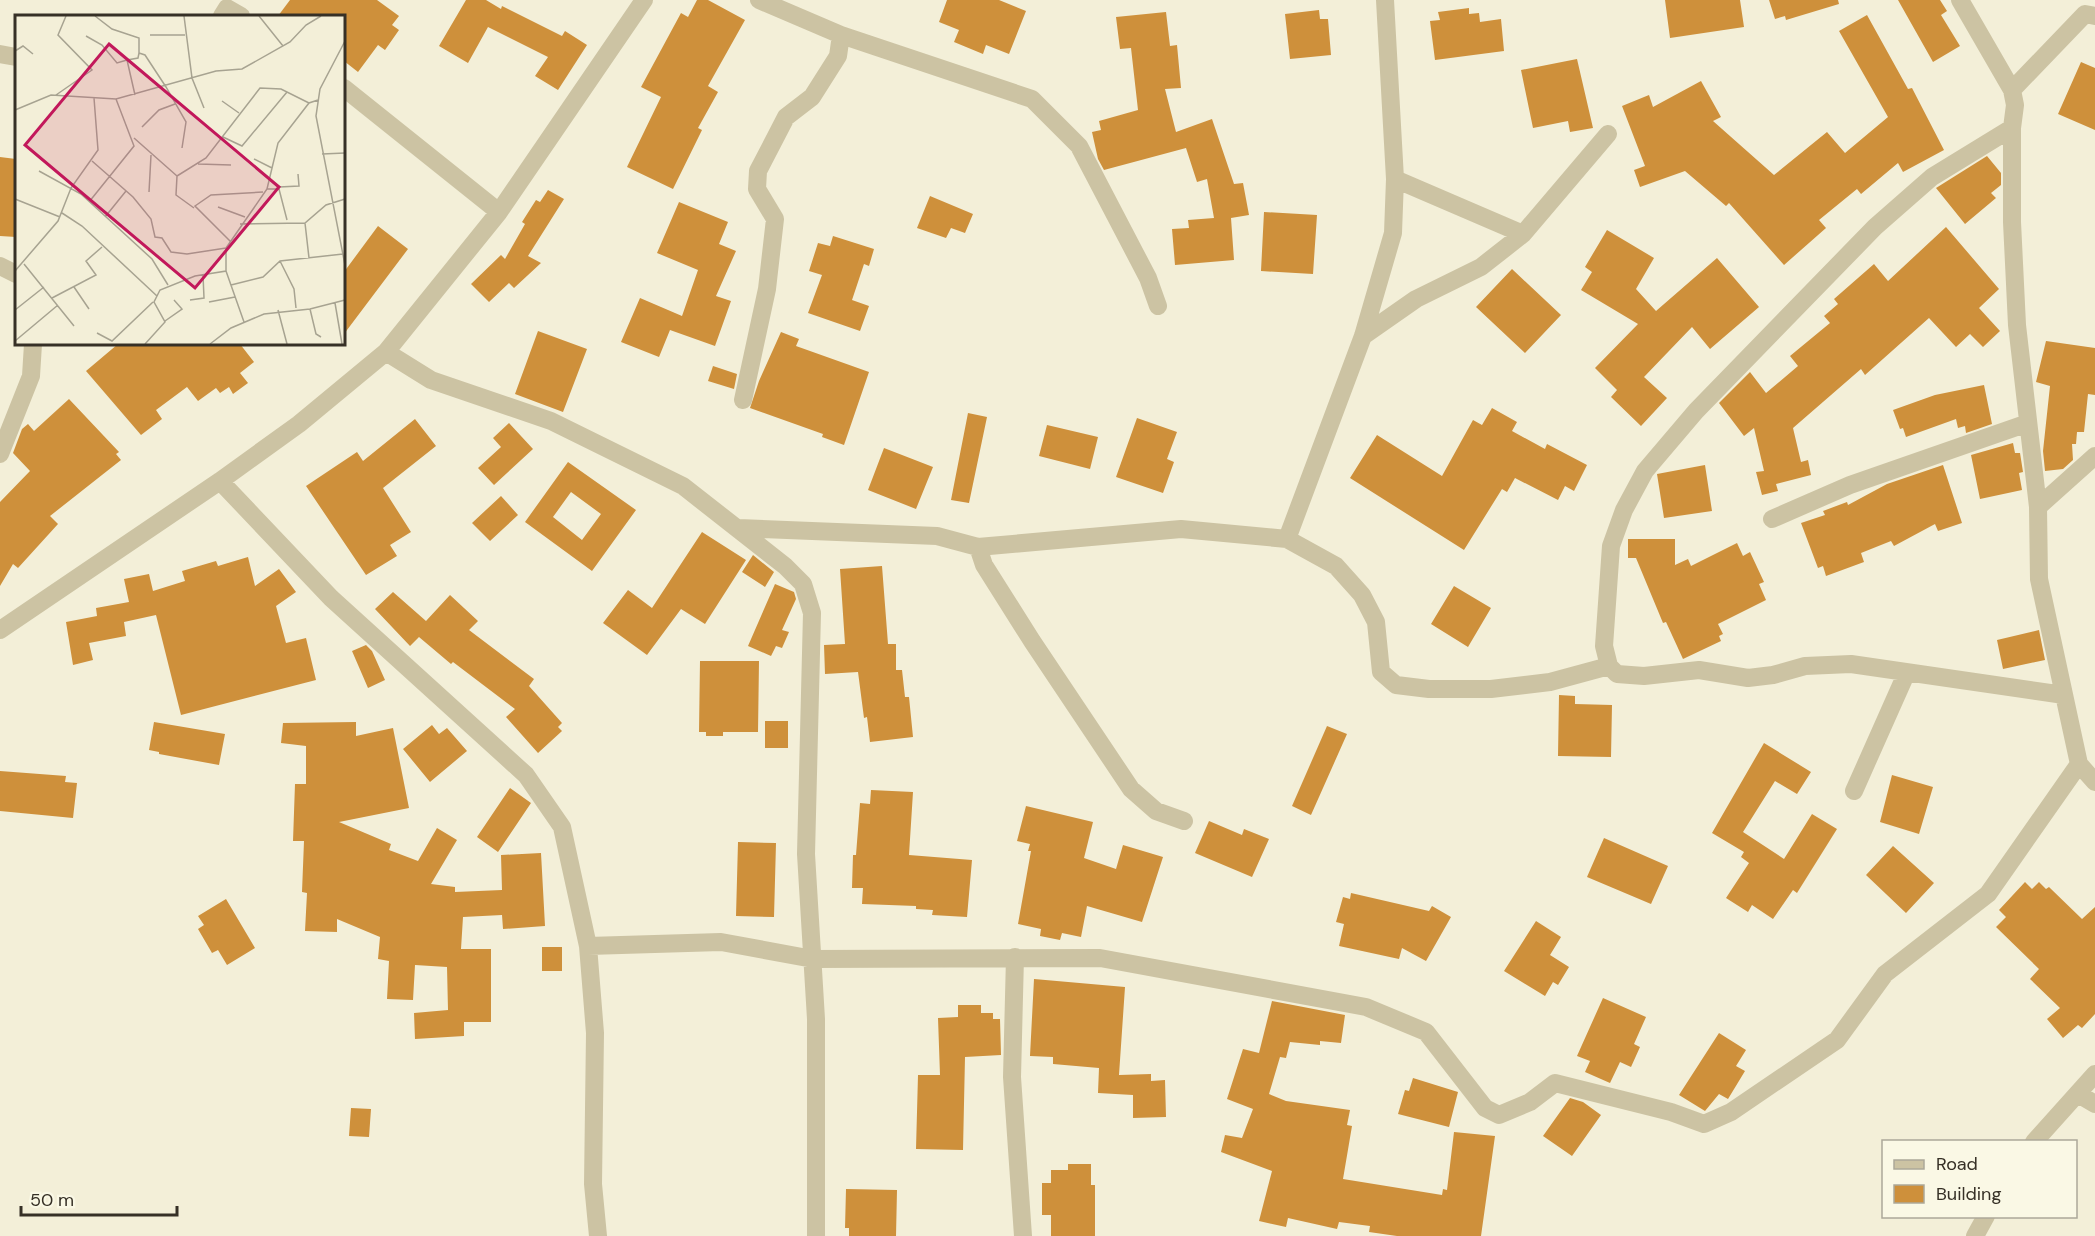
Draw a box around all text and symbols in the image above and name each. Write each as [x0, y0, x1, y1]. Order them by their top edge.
inset map [15, 15, 345, 345]
legend [1882, 1140, 2077, 1218]
text: Road [1936, 1152, 1978, 1176]
scale bar [21, 1179, 177, 1217]
text: Building [1936, 1182, 2001, 1206]
text: 50 m [30, 1188, 74, 1212]

